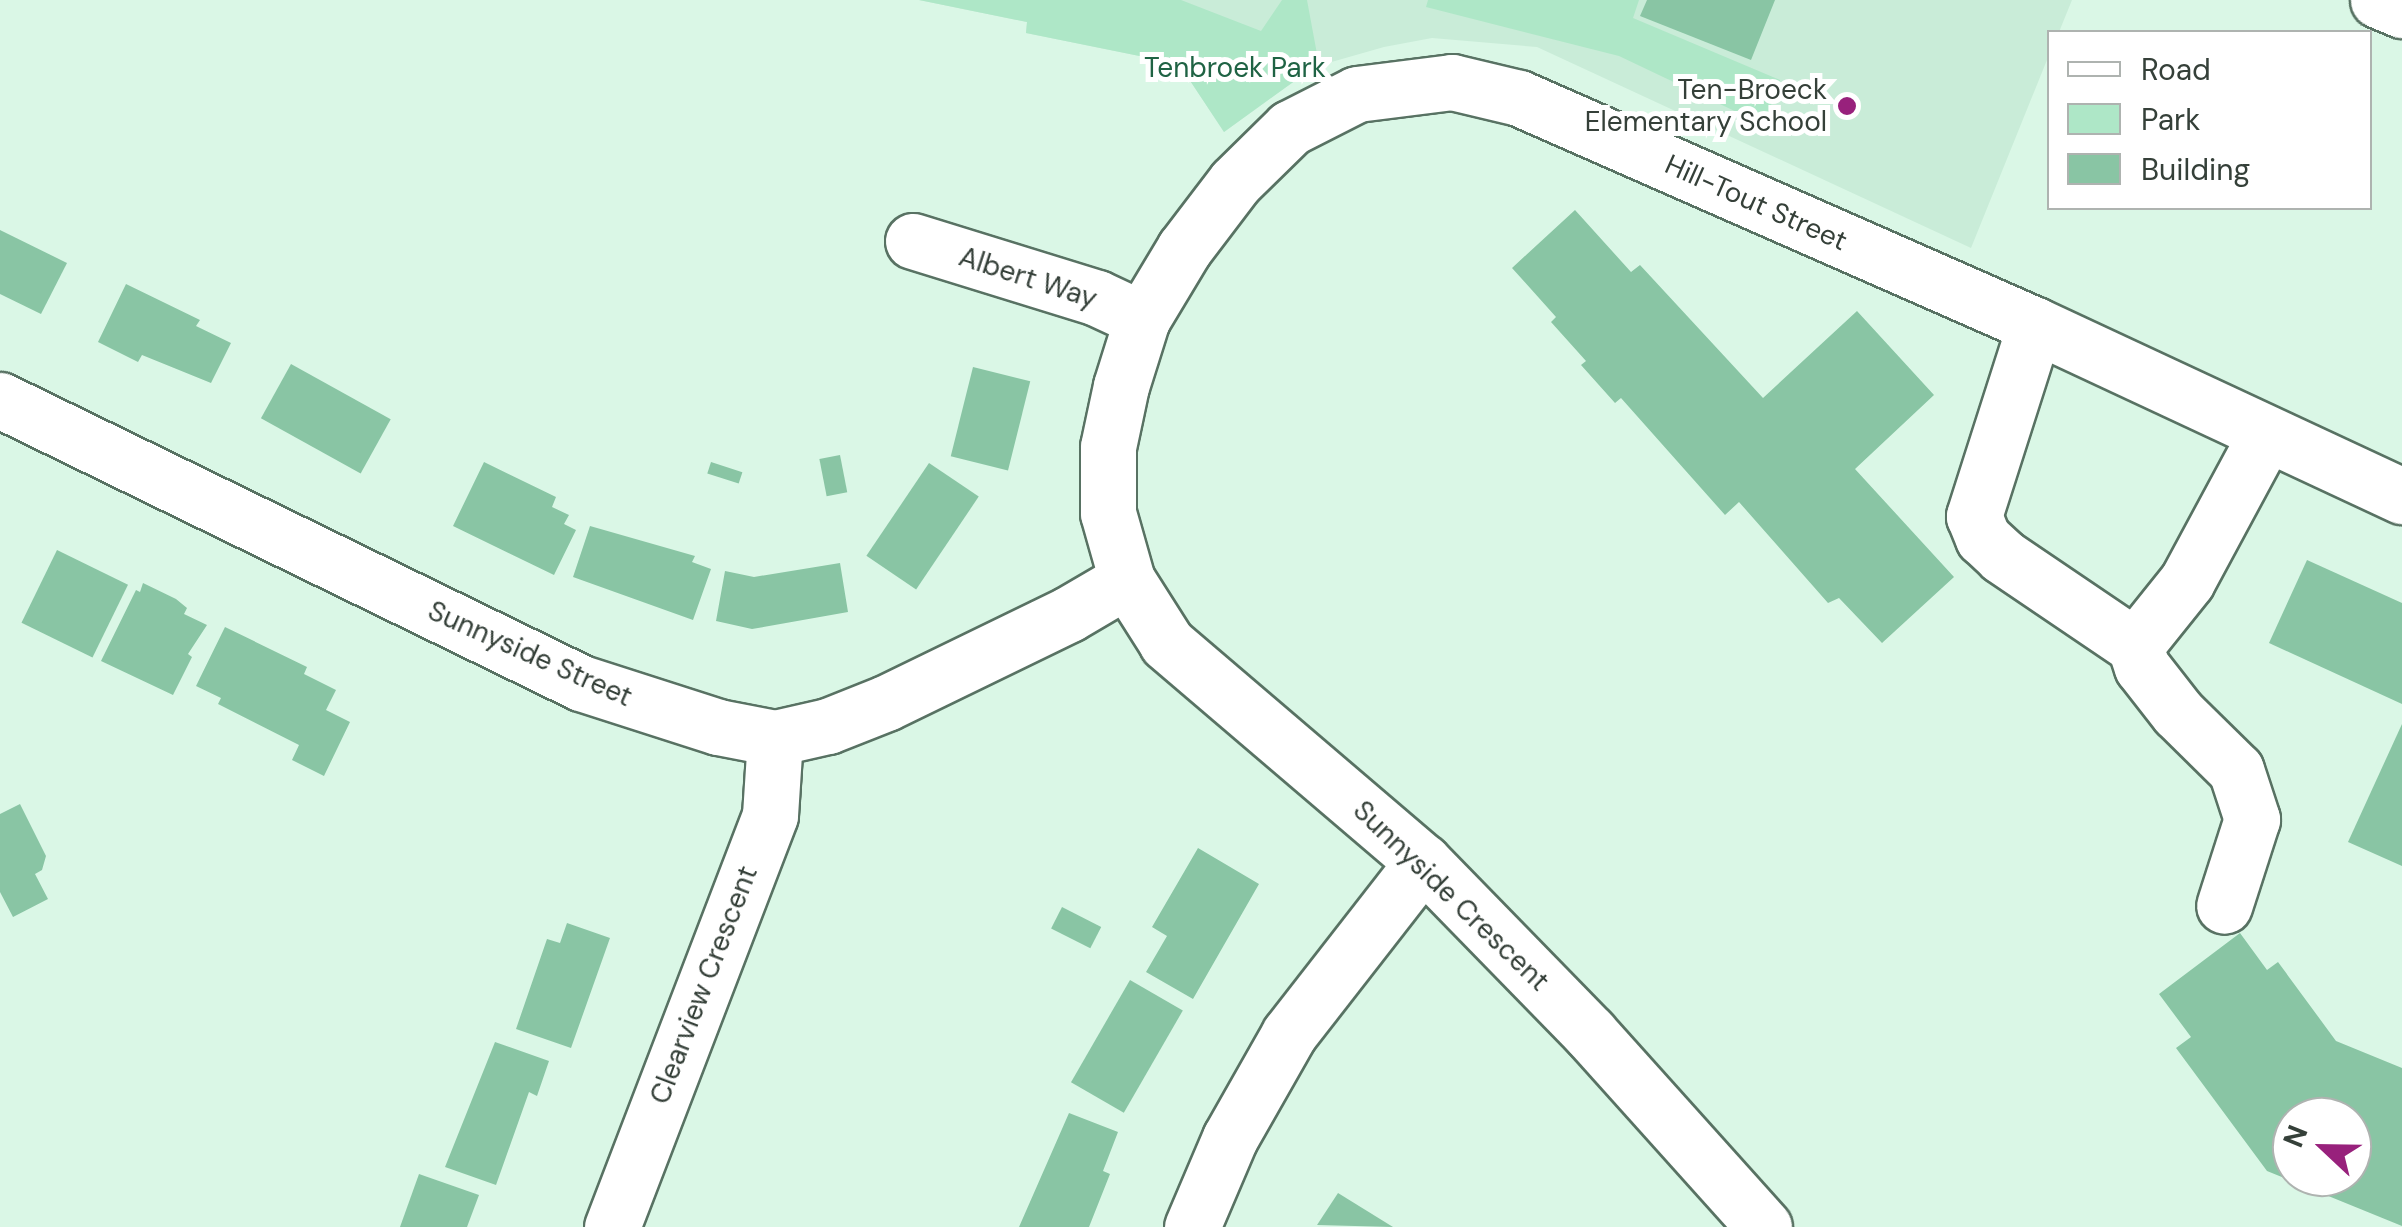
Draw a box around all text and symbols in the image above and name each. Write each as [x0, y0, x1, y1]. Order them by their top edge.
legend [2047, 30, 2372, 210]
text: Road [2141, 50, 2211, 89]
park label: Tenbroek Park [1144, 51, 1326, 85]
place label: Ten-Broeck Elementary School [1585, 73, 1827, 139]
marker: Ten-Broeck Elementary School [1836, 95, 1858, 117]
text: Park [2141, 100, 2200, 139]
street label: Hill-Tout Street [1660, 148, 1852, 258]
text: Building [2141, 150, 2250, 189]
street label: Albert Way [955, 240, 1101, 316]
street label: Sunnyside Street [423, 594, 637, 714]
street label: Sunnyside Crescent [1346, 794, 1556, 998]
street label: Clearview Crescent [643, 861, 765, 1109]
north arrow [2272, 1097, 2372, 1197]
text: N [2275, 1120, 2317, 1153]

